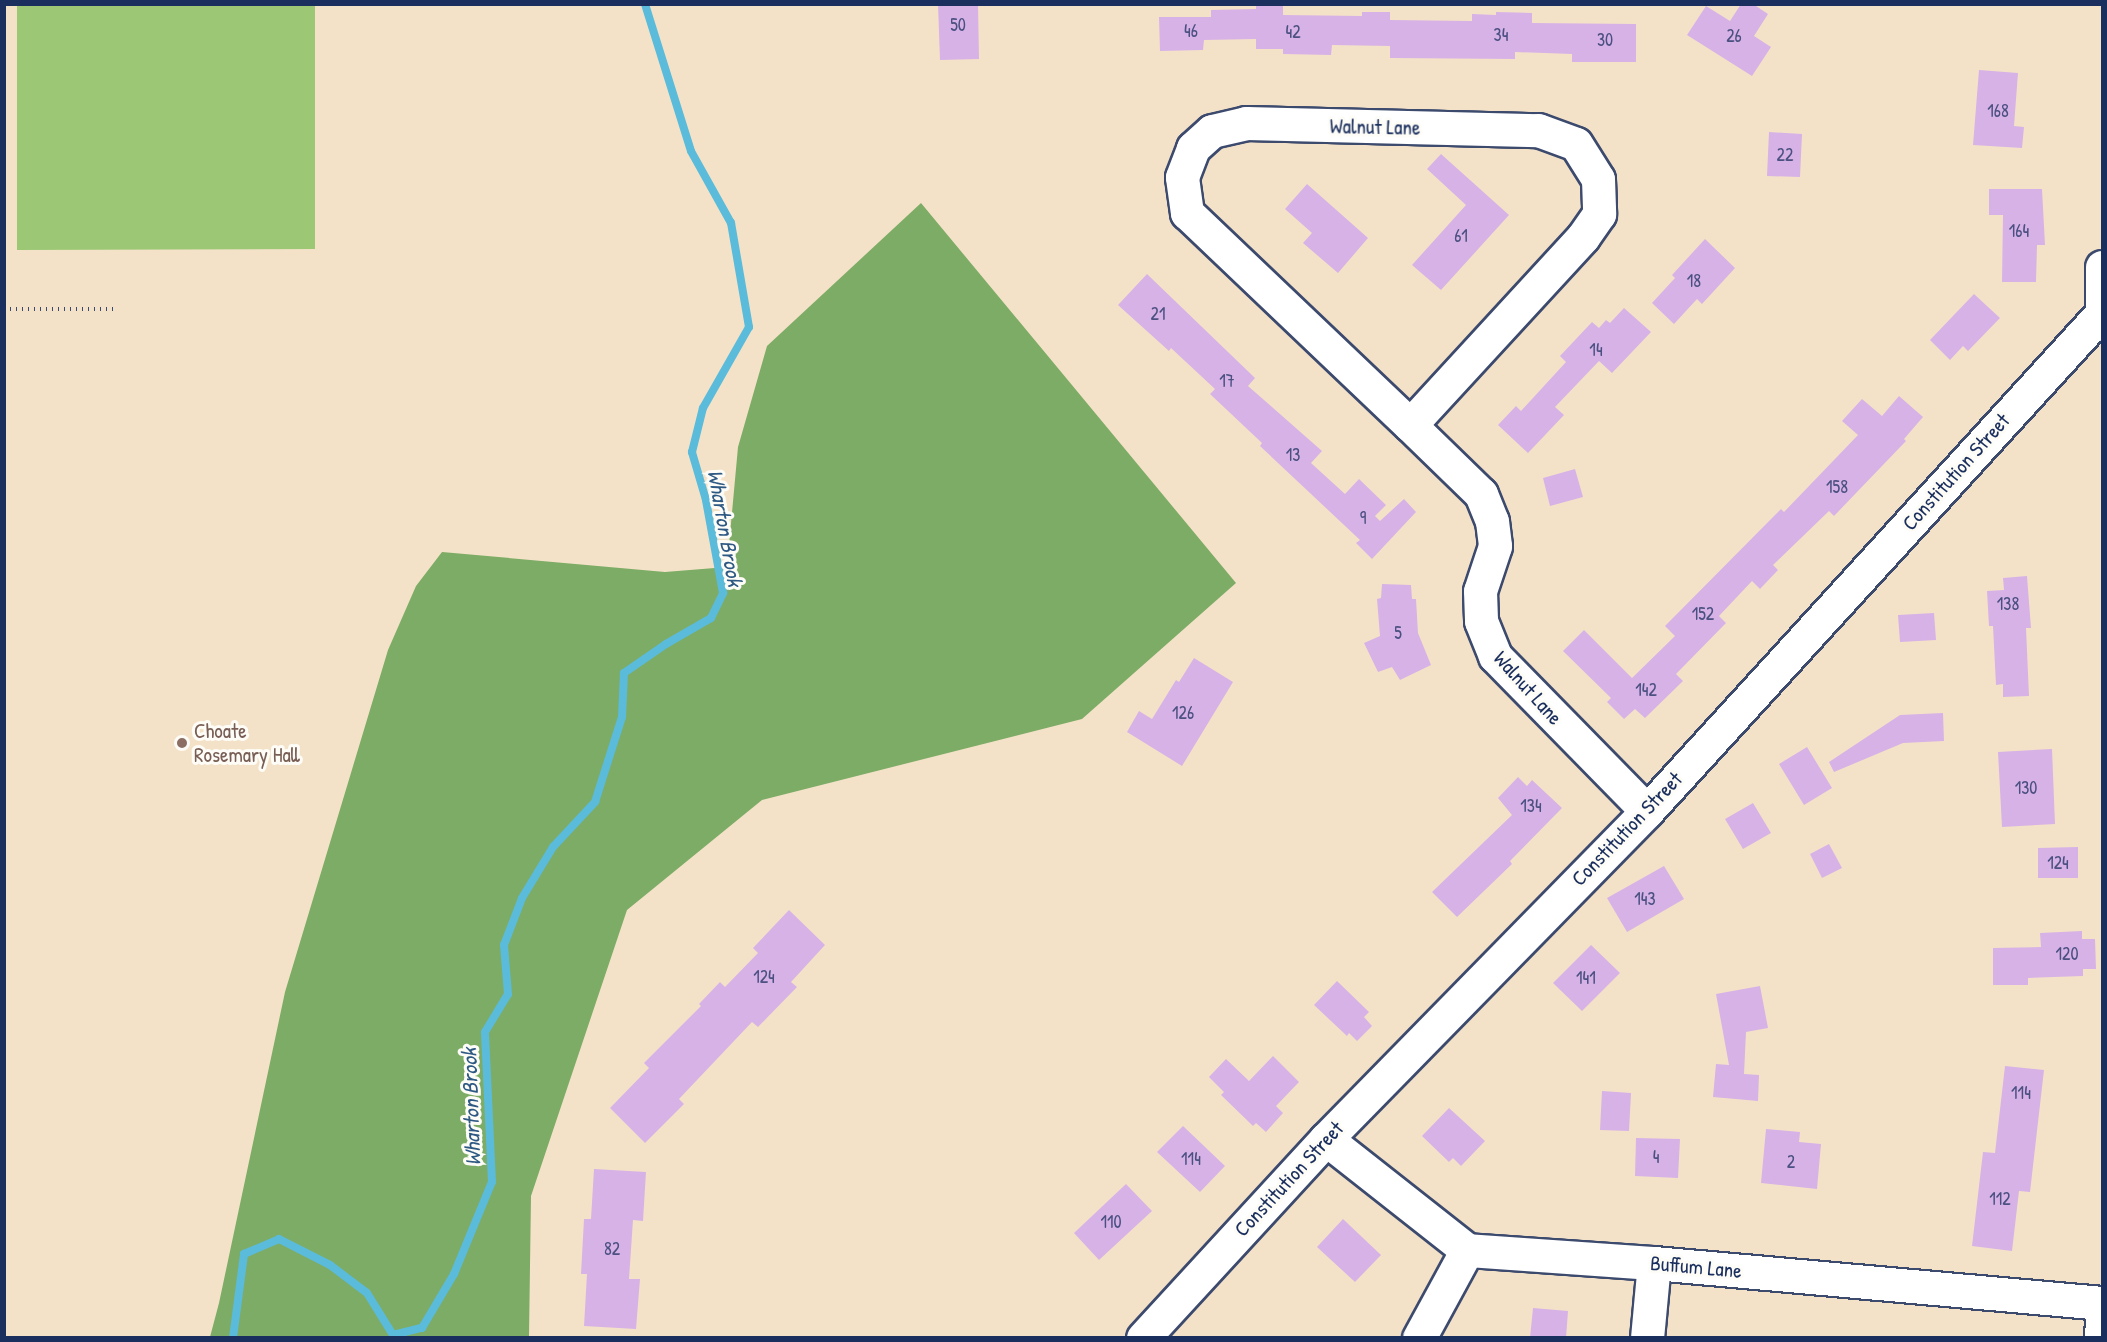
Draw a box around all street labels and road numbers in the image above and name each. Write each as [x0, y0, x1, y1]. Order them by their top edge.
street label: Walnut Lane [1329, 114, 1421, 140]
street label: Constitution Street [1897, 408, 2015, 536]
street label: Walnut Lane [1488, 646, 1568, 730]
street label: Constitution Street [1566, 767, 1688, 891]
street label: Constitution Street [1229, 1116, 1349, 1242]
street label: Buffum Lane [1649, 1250, 1743, 1284]

